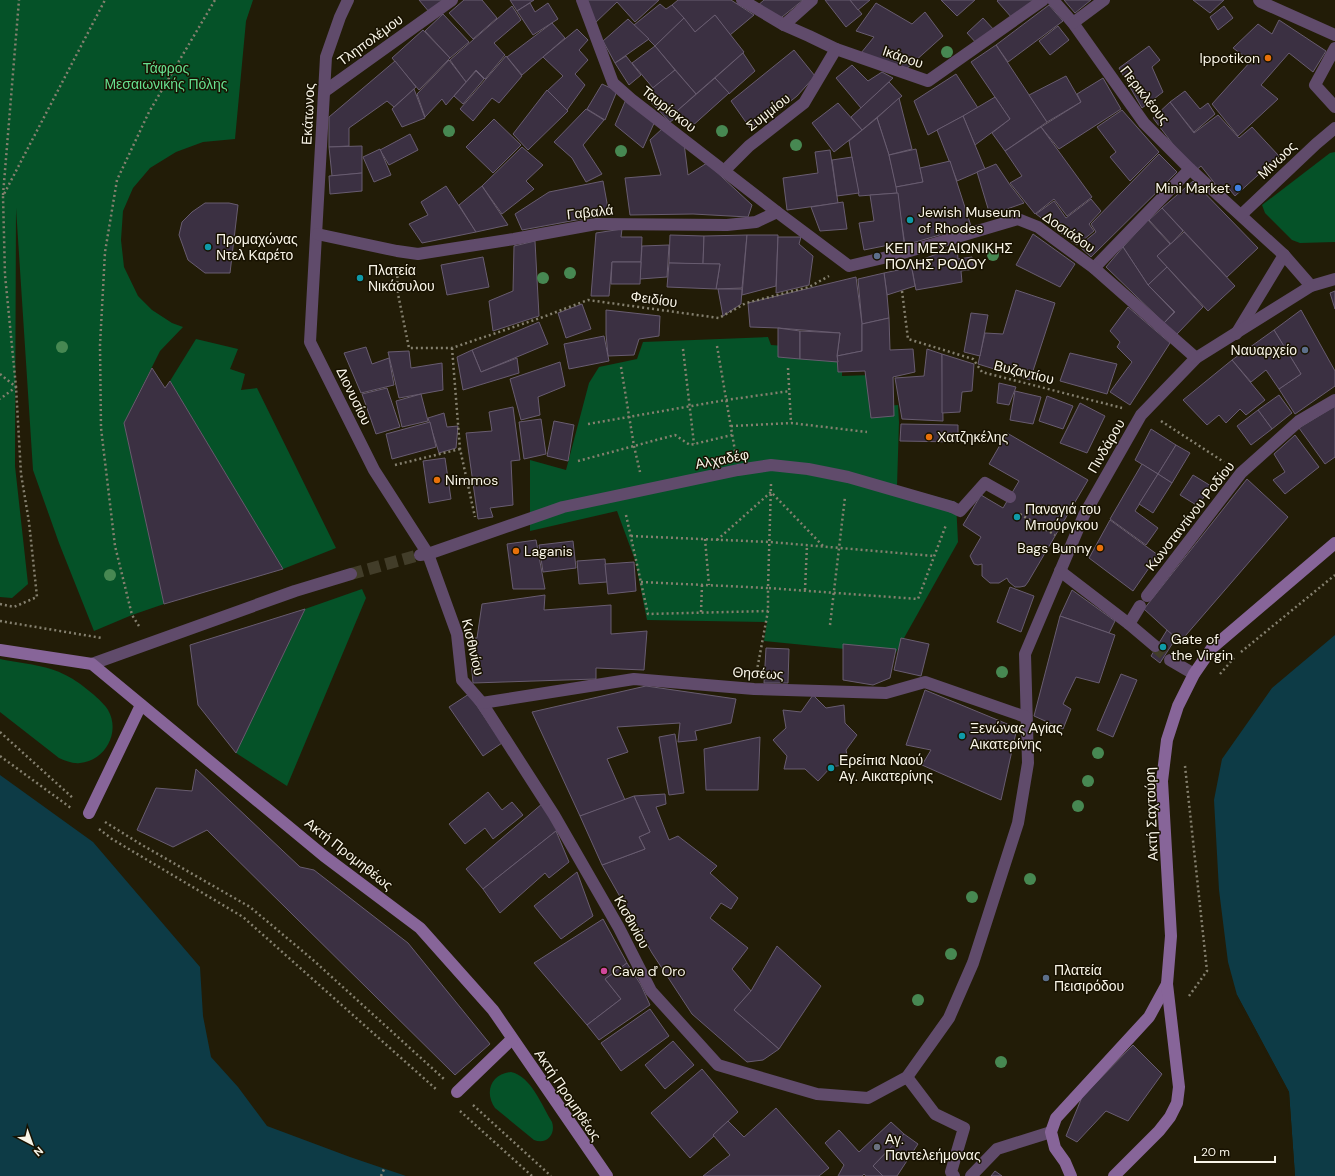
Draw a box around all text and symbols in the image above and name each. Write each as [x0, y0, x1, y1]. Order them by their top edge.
street label: Τληπολέμου [334, 10, 406, 70]
street label: Ικάρου [880, 42, 926, 72]
place label: Ippotikon [1199, 49, 1260, 67]
marker: Ippotikon [1263, 53, 1273, 63]
park label: Τάφρος Μεσαιωνικής Πόλης [104, 59, 228, 93]
street label: Περικλέους [1116, 62, 1174, 128]
street label: Εκάτωνος [297, 82, 319, 145]
street label: Ταυρίσκου [638, 82, 700, 136]
street label: Συμμίου [742, 89, 794, 135]
street label: Μίνωος [1254, 137, 1300, 183]
place label: Mini Market [1155, 179, 1230, 197]
marker: Mini Market [1233, 183, 1243, 193]
street label: Γαβαλά [566, 201, 614, 223]
place label: Jewish Museum of Rhodes [918, 203, 1021, 237]
street label: Δοσιάδου [1039, 207, 1099, 257]
marker: Jewish Museum of Rhodes [905, 215, 915, 225]
place label: Προμαχώνας Ντελ Καρέτο [216, 230, 298, 264]
place label: ΚΕΠ ΜΕΣΑΙΩΝΙΚΗΣ ΠΟΛΗΣ ΡΟΔΟΥ [885, 239, 1013, 273]
marker: Προμαχώνας Ντελ Καρέτο [203, 242, 213, 252]
marker: ΚΕΠ ΜΕΣΑΙΩΝΙΚΗΣ ΠΟΛΗΣ ΡΟΔΟΥ [872, 251, 882, 261]
place label: Πλατεία Νικάσυλου [368, 261, 435, 295]
marker: Πλατεία Νικάσυλου [355, 273, 365, 283]
street label: Φειδίου [630, 287, 678, 311]
place label: Ναυαρχείο [1231, 341, 1297, 359]
marker: Ναυαρχείο [1300, 345, 1310, 355]
street label: Βυζαντίου [992, 356, 1056, 388]
street label: Διονυσίου [332, 364, 376, 428]
street label: Πινδάρου [1083, 416, 1129, 476]
place label: Χατζηκέλης [937, 428, 1008, 446]
marker: Χατζηκέλης [924, 432, 934, 442]
street label: Αλχαδέφ [694, 445, 750, 473]
street label: Κωνσταντίνου Ροδίου [1142, 457, 1238, 575]
place label: Nimmos [445, 471, 498, 489]
marker: Nimmos [432, 475, 442, 485]
place label: Παναγιά του Μπούργκου [1025, 500, 1101, 534]
marker: Παναγιά του Μπούργκου [1012, 512, 1022, 522]
place label: Bags Bunny [1017, 539, 1092, 557]
place label: Laganis [524, 542, 573, 560]
marker: Bags Bunny [1095, 543, 1105, 553]
marker: Laganis [511, 546, 521, 556]
street label: Κισθινίου [458, 617, 488, 677]
place label: Gate of the Virgin [1171, 630, 1233, 664]
marker: Gate of the Virgin [1158, 642, 1168, 652]
street label: Θησέως [732, 663, 784, 683]
place label: Ξενώνας Αγίας Αικατερίνης [970, 719, 1063, 753]
marker: Ξενώνας Αγίας Αικατερίνης [957, 731, 967, 741]
place label: Ερείπια Ναού Αγ. Αικατερίνης [839, 751, 934, 785]
marker: Ερείπια Ναού Αγ. Αικατερίνης [826, 763, 836, 773]
street label: Ακτή Σαχτούρη [1140, 767, 1162, 861]
street label: Ακτή Προμηθέως [301, 814, 397, 894]
street label: Κισθινίου [610, 892, 654, 952]
place label: Πλατεία Πεισιρόδου [1054, 961, 1124, 995]
place label: Cava ď Oro [612, 962, 685, 980]
marker: Cava ď Oro [599, 966, 609, 976]
marker: Πλατεία Πεισιρόδου [1041, 973, 1051, 983]
street label: Ακτή Προμηθέως [531, 1046, 605, 1145]
north arrow [12, 1124, 52, 1164]
place label: Αγ. Παντελεήμονας [885, 1130, 981, 1164]
scale bar [1195, 1138, 1275, 1164]
marker: Αγ. Παντελεήμονας [872, 1142, 882, 1152]
text: N [31, 1144, 46, 1159]
text: 20 m [1201, 1144, 1230, 1160]

